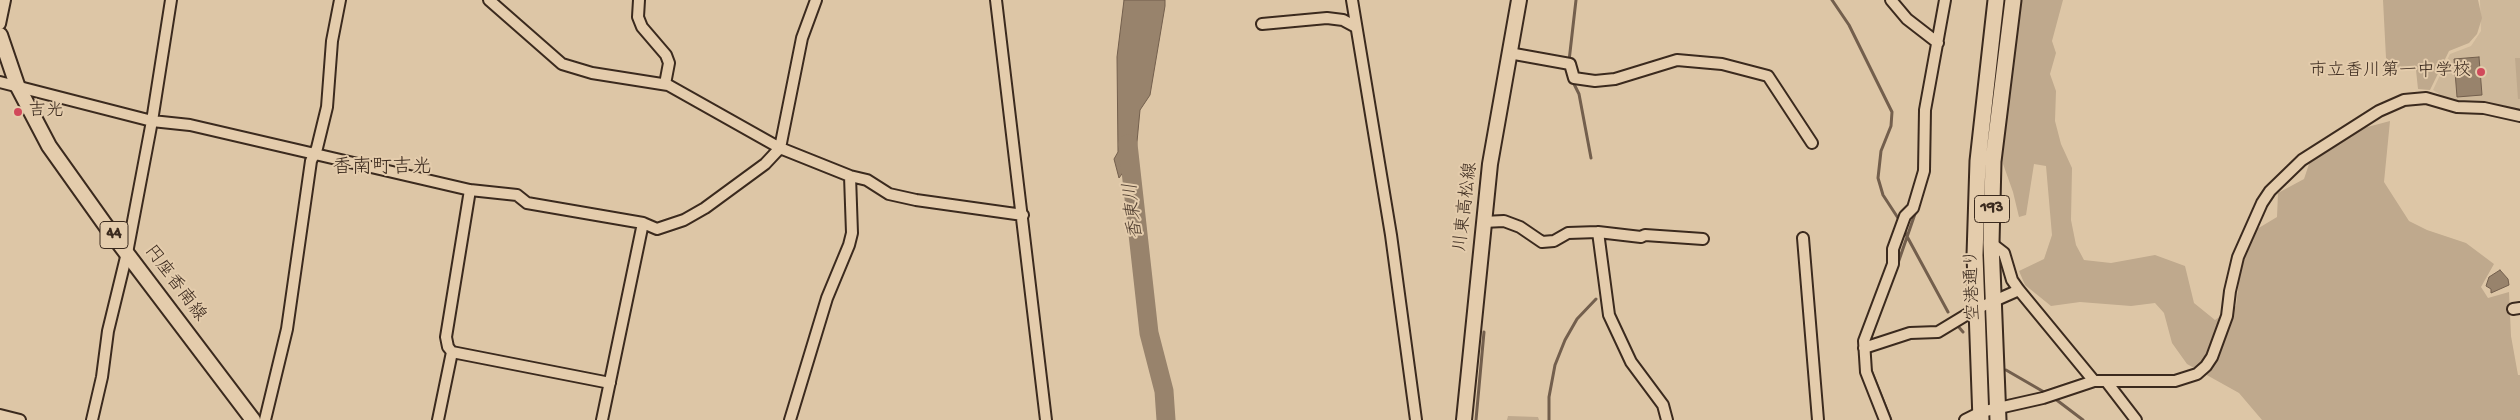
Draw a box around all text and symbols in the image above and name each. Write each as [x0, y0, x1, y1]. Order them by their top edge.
place label: 市立香川第一中学校 [2309, 61, 2471, 83]
marker: 市立香川第一中学校 [2475, 66, 2487, 78]
place label: 吉光 [28, 101, 64, 123]
marker: 吉光 [12, 106, 24, 118]
district label: 香南町吉光 [332, 157, 432, 181]
street label: 川東高松線 [1451, 161, 1483, 253]
water label: 香東川 [1121, 181, 1149, 241]
road number: 193 [1974, 195, 2010, 222]
road number: 44 [100, 222, 128, 248]
street label: 円座香南線 [138, 242, 210, 326]
street label: 空港通り [1962, 249, 1986, 321]

